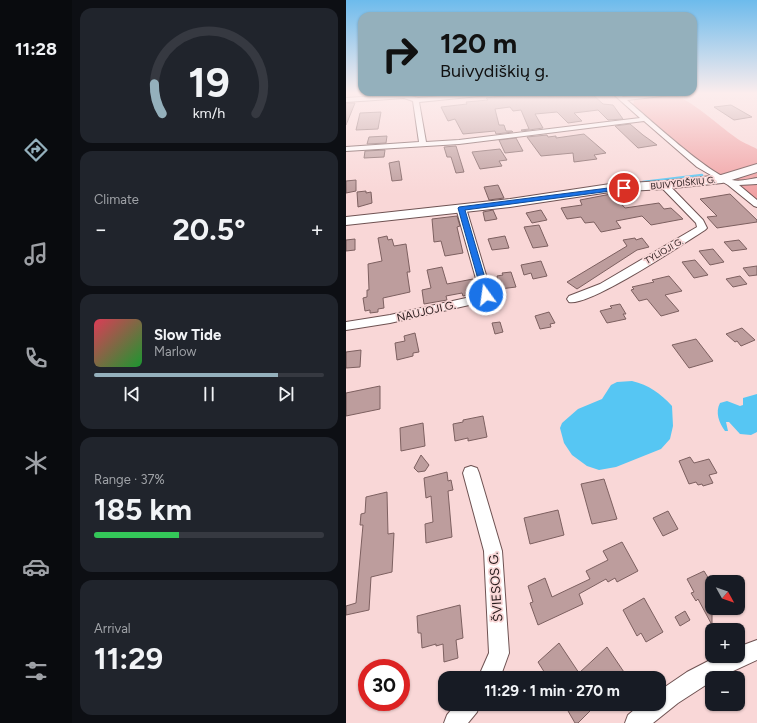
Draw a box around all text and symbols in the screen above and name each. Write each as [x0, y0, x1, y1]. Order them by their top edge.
text: 120 m [440, 26, 517, 60]
icon: right [374, 28, 426, 80]
text: 11:28 [15, 38, 57, 60]
text: 19 [188, 56, 230, 106]
text: Buivydiškių g. [440, 60, 549, 82]
text: km/h [193, 103, 225, 121]
icon: directions [22, 136, 50, 164]
pin [607, 171, 641, 205]
street label: BUIVYDIŠKIŲ G. [650, 174, 716, 191]
icon: arrive [613, 177, 635, 199]
text: Climate [94, 192, 139, 207]
text: 20.5° [172, 211, 246, 248]
text: − [94, 216, 108, 243]
text: + [310, 216, 324, 243]
street label: TYLIOJI G. [643, 235, 685, 266]
icon: music [22, 240, 50, 268]
position arrow [465, 274, 507, 316]
street label: NAUJOJI G. [395, 298, 457, 325]
text: Slow Tide [154, 326, 221, 344]
icon: phone [22, 344, 50, 372]
text: Marlow [154, 344, 196, 359]
icon: previous [121, 383, 143, 405]
icon: pause [198, 383, 220, 405]
icon: next [275, 383, 297, 405]
icon: climate [22, 449, 50, 477]
text: Range · 37% [94, 472, 165, 487]
text: 185 km [94, 491, 192, 528]
street label: ŠVIESOS G. [486, 551, 505, 622]
icon: car [22, 553, 50, 581]
north arrow [705, 575, 745, 615]
map controls [705, 575, 745, 711]
text: Arrival [94, 621, 131, 636]
button: + [705, 623, 745, 663]
text: 11:29 [94, 640, 163, 677]
icon: filters [22, 657, 50, 685]
speed limit sign: 30 [358, 659, 410, 711]
button: − [705, 671, 745, 711]
text: 11:29 · 1 min · 270 m [484, 682, 620, 700]

